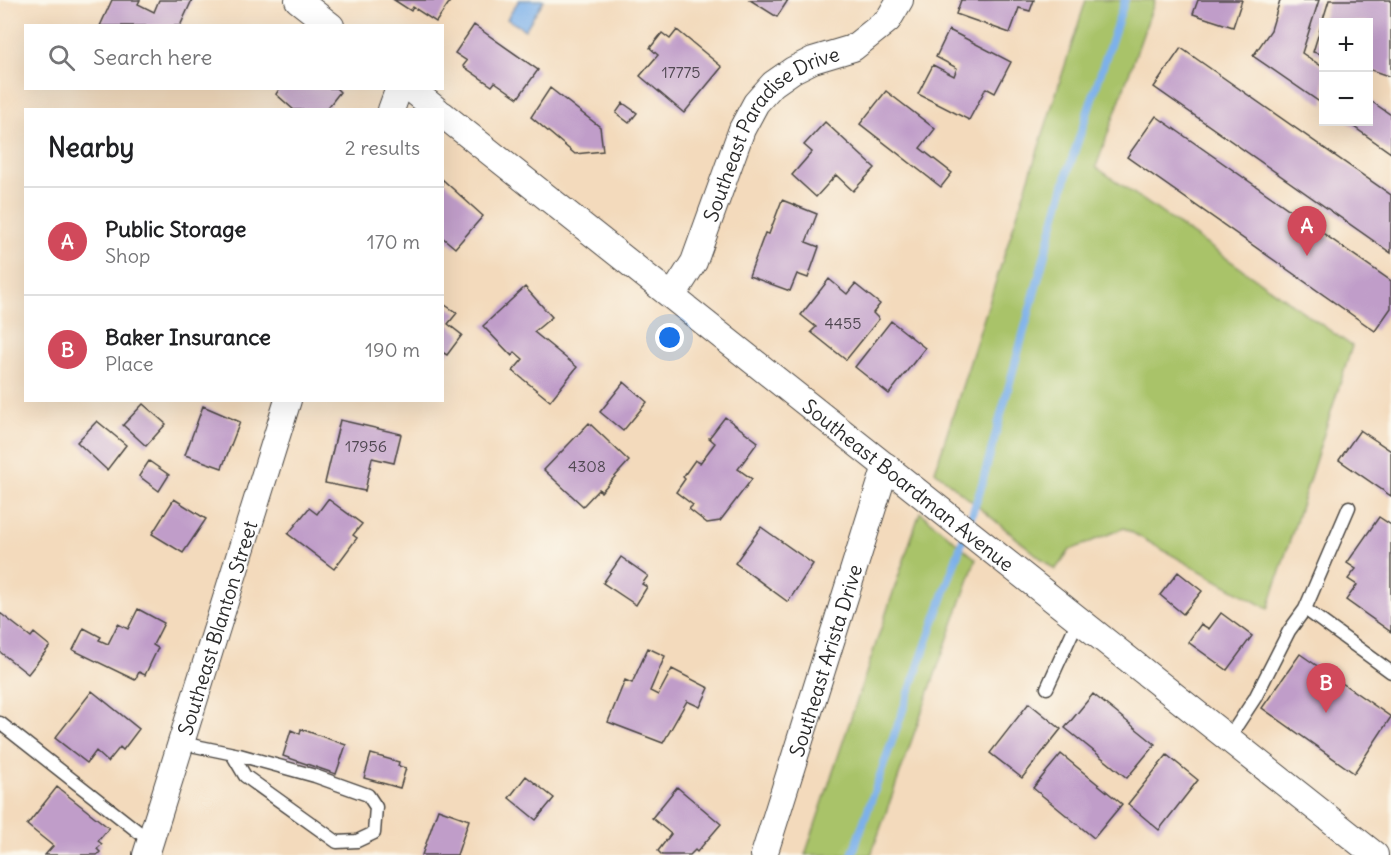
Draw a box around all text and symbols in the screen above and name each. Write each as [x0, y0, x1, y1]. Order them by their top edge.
map controls [1319, 18, 1373, 126]
button: + [1319, 18, 1373, 72]
search box [24, 24, 444, 90]
street label: Southeast Paradise Drive [697, 40, 842, 225]
icon: search [45, 41, 78, 74]
text: Search here [93, 43, 212, 71]
house number: 17775 [661, 62, 701, 82]
button: − [1319, 72, 1373, 126]
text: Nearby [48, 131, 134, 164]
text: 2 results [345, 135, 420, 160]
pin: A [1288, 206, 1326, 256]
text: Public Storage [105, 215, 246, 243]
text: A [61, 229, 74, 254]
text: 170 m [367, 229, 420, 254]
text: Shop [105, 243, 150, 268]
house number: 4455 [825, 313, 861, 333]
text: Baker Insurance [105, 323, 271, 351]
your location [655, 323, 684, 352]
text: B [61, 337, 74, 362]
text: 190 m [365, 337, 420, 362]
text: Place [105, 351, 153, 376]
street label: Southeast Boardman Avenue [798, 393, 1019, 576]
house number: 17956 [345, 436, 387, 456]
house number: 4308 [568, 456, 606, 476]
street label: Southeast Blanton Street [172, 517, 262, 738]
street label: Southeast Arista Drive [783, 561, 867, 760]
pin: B [1306, 664, 1346, 713]

